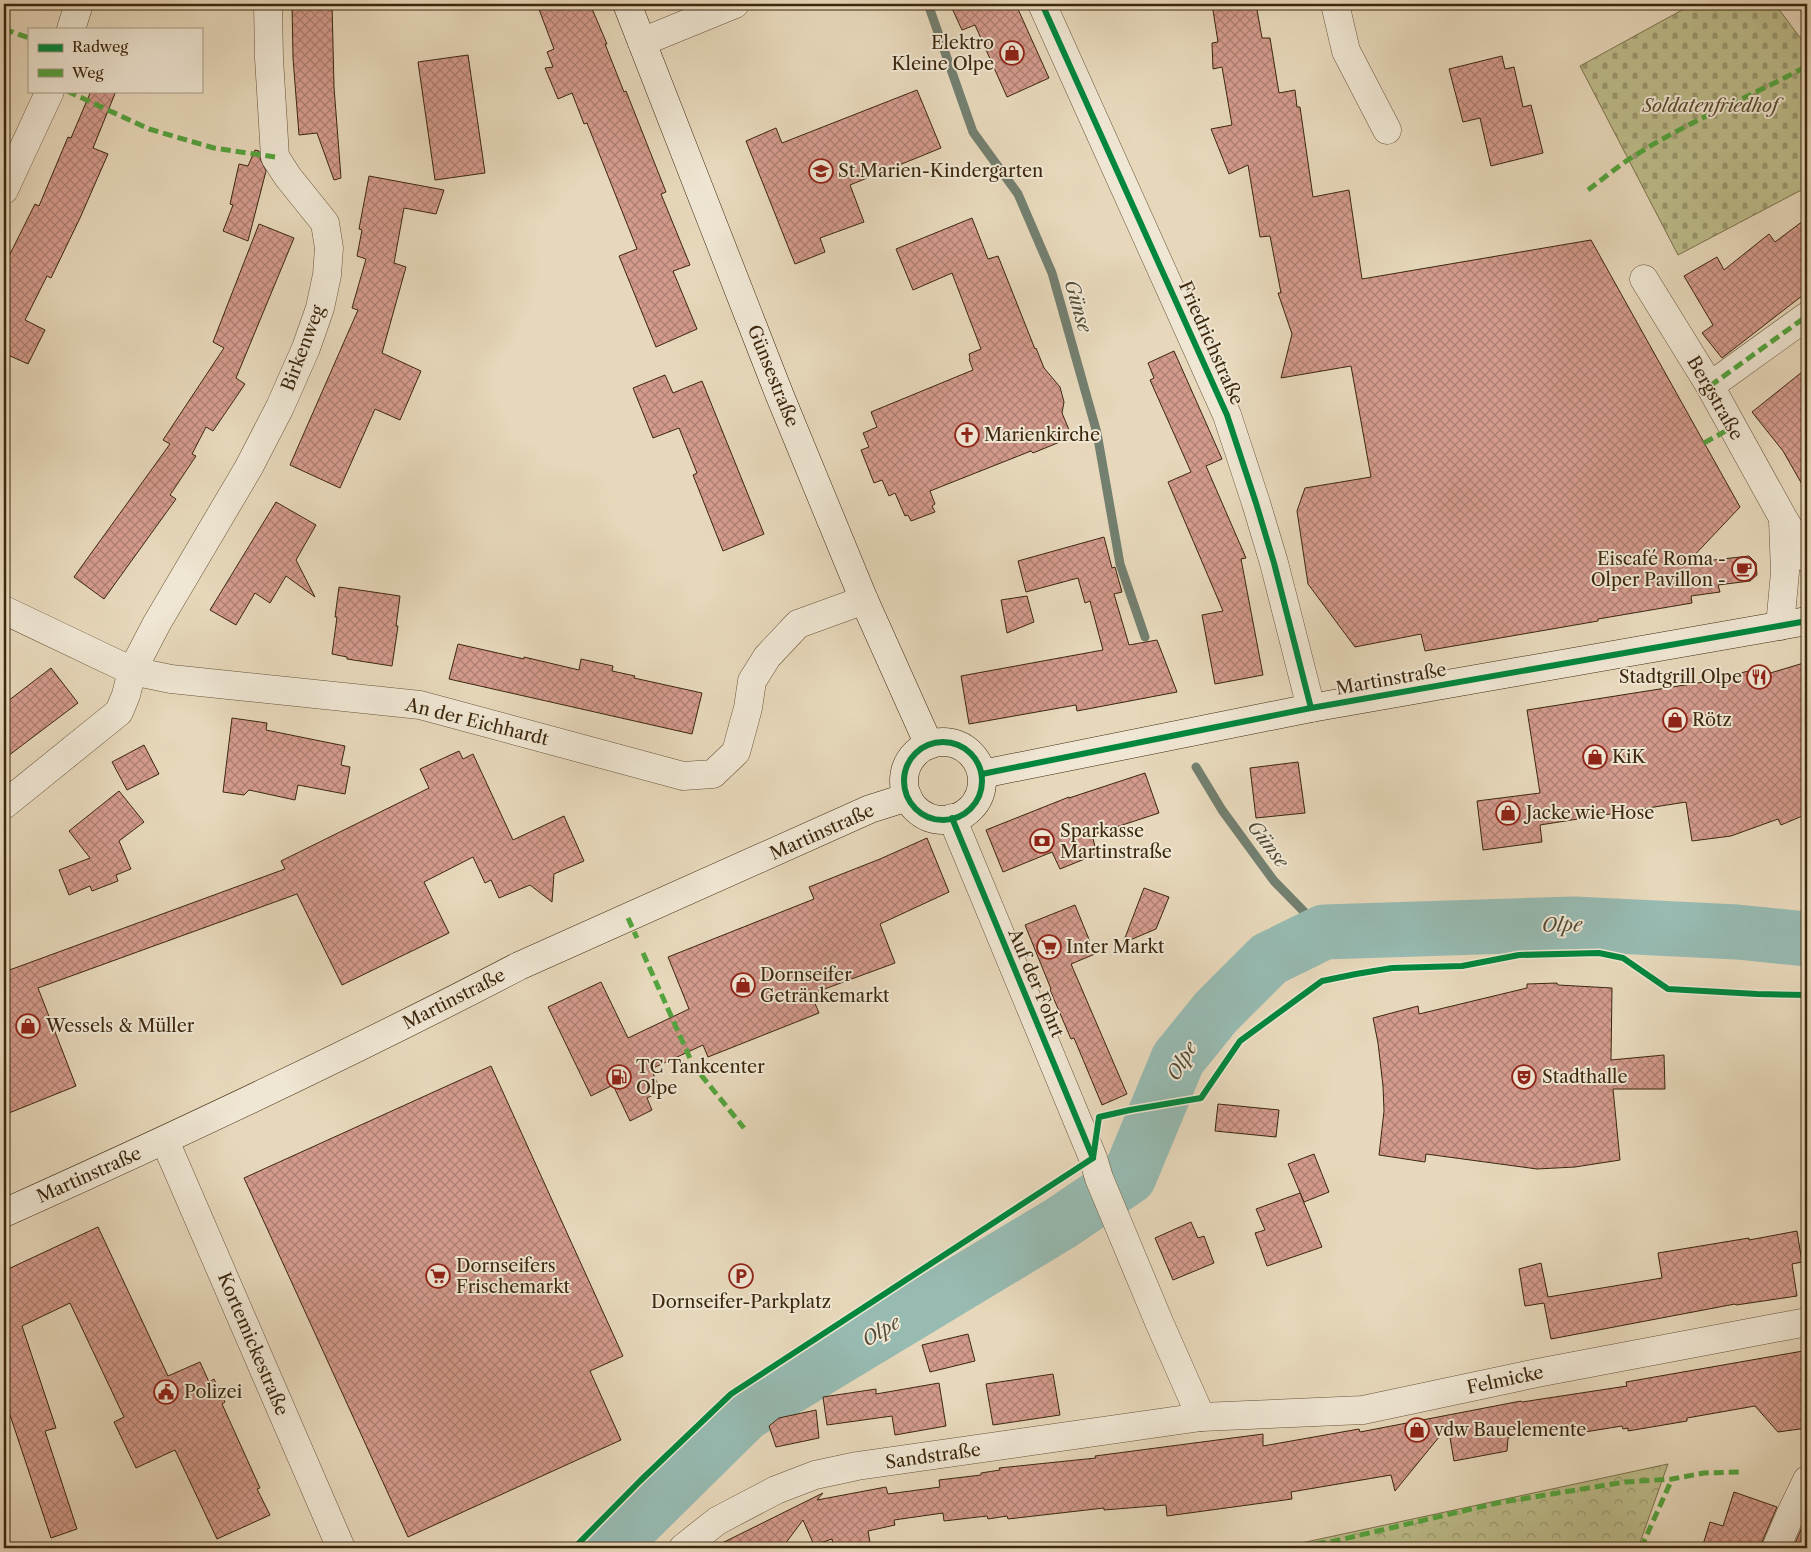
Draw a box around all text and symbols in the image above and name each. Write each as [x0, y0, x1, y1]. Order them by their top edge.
legend [28, 28, 202, 92]
place label: Elektro Kleine Olpe [892, 32, 994, 75]
text: Radweg [72, 37, 128, 56]
shop icon: Elektro Kleine Olpe [999, 40, 1025, 66]
text: Weg [71, 63, 104, 82]
park label: Soldatenfriedhof [1641, 95, 1784, 117]
school or university icon: St.Marien-Kindergarten [808, 158, 834, 184]
place label: St.Marien-Kindergarten [838, 160, 1043, 182]
water label: Günse [1060, 277, 1097, 336]
street label: Friedrichstraße [1174, 278, 1248, 408]
street label: Birkenweg [277, 302, 330, 394]
street label: Günsestraße [743, 322, 803, 430]
street label: Bergstraße [1682, 352, 1748, 444]
church icon: Marienkirche [954, 422, 980, 448]
place label: Marienkirche [984, 424, 1100, 446]
place label: Eiscafé Roma - Olper Pavillon - [1591, 548, 1726, 591]
cafe icon: Eiscafé Roma - Olper Pavillon - [1731, 556, 1757, 582]
street label: Martinstraße [1334, 658, 1448, 700]
restaurant icon: Stadtgrill Olpe [1746, 664, 1772, 690]
place label: Stadtgrill Olpe [1619, 666, 1742, 688]
street label: An der Eichhardt [402, 693, 551, 751]
shop icon: Rötz [1662, 707, 1688, 733]
place label: Rötz [1692, 709, 1732, 731]
shop icon: KiK [1582, 744, 1608, 770]
place label: KiK [1612, 746, 1646, 768]
street label: Martinstraße [766, 799, 878, 865]
shop icon: Jacke wie Hose [1495, 800, 1521, 826]
place label: Jacke wie Hose [1523, 802, 1654, 824]
water label: Günse [1243, 816, 1294, 873]
place label: Sparkasse Martinstraße [1060, 820, 1172, 863]
bank icon: Sparkasse Martinstraße [1029, 828, 1055, 854]
water label: Olpe [1541, 913, 1583, 937]
street label: Auf der Fohrt [1003, 925, 1069, 1041]
supermarket icon: Inter Markt [1036, 934, 1062, 960]
place label: Inter Markt [1066, 936, 1165, 958]
street label: Martinstraße [399, 964, 509, 1034]
place label: Dornseifer Getränkemarkt [760, 964, 890, 1007]
shop icon: Dornseifer Getränkemarkt [730, 972, 756, 998]
shop icon: Wessels & Müller [15, 1013, 41, 1039]
place label: Wessels & Müller [45, 1015, 195, 1037]
water label: Olpe [1162, 1037, 1203, 1084]
place label: TC Tankcenter Olpe [636, 1056, 765, 1099]
fuel station icon: TC Tankcenter Olpe [606, 1064, 632, 1090]
theatre icon: Stadthalle [1511, 1064, 1537, 1090]
place label: Stadthalle [1542, 1066, 1628, 1088]
street label: Martinstraße [33, 1142, 145, 1208]
place label: Dornseifers Frischemarkt [456, 1255, 570, 1298]
supermarket icon: Dornseifers Frischemarkt [425, 1263, 451, 1289]
parking icon: Dornseifer-Parkplatz [728, 1263, 754, 1289]
street label: Kortemickestraße [213, 1269, 293, 1419]
place label: Dornseifer-Parkplatz [651, 1291, 831, 1313]
water label: Olpe [858, 1310, 905, 1351]
street label: Felmicke [1465, 1361, 1545, 1399]
public building icon: Polizei [153, 1379, 179, 1405]
place label: Polizei [184, 1381, 243, 1403]
shop icon: vdw Bauelemente [1404, 1417, 1430, 1443]
place label: vdw Bauelemente [1433, 1419, 1586, 1441]
street label: Sandstraße [884, 1438, 982, 1474]

